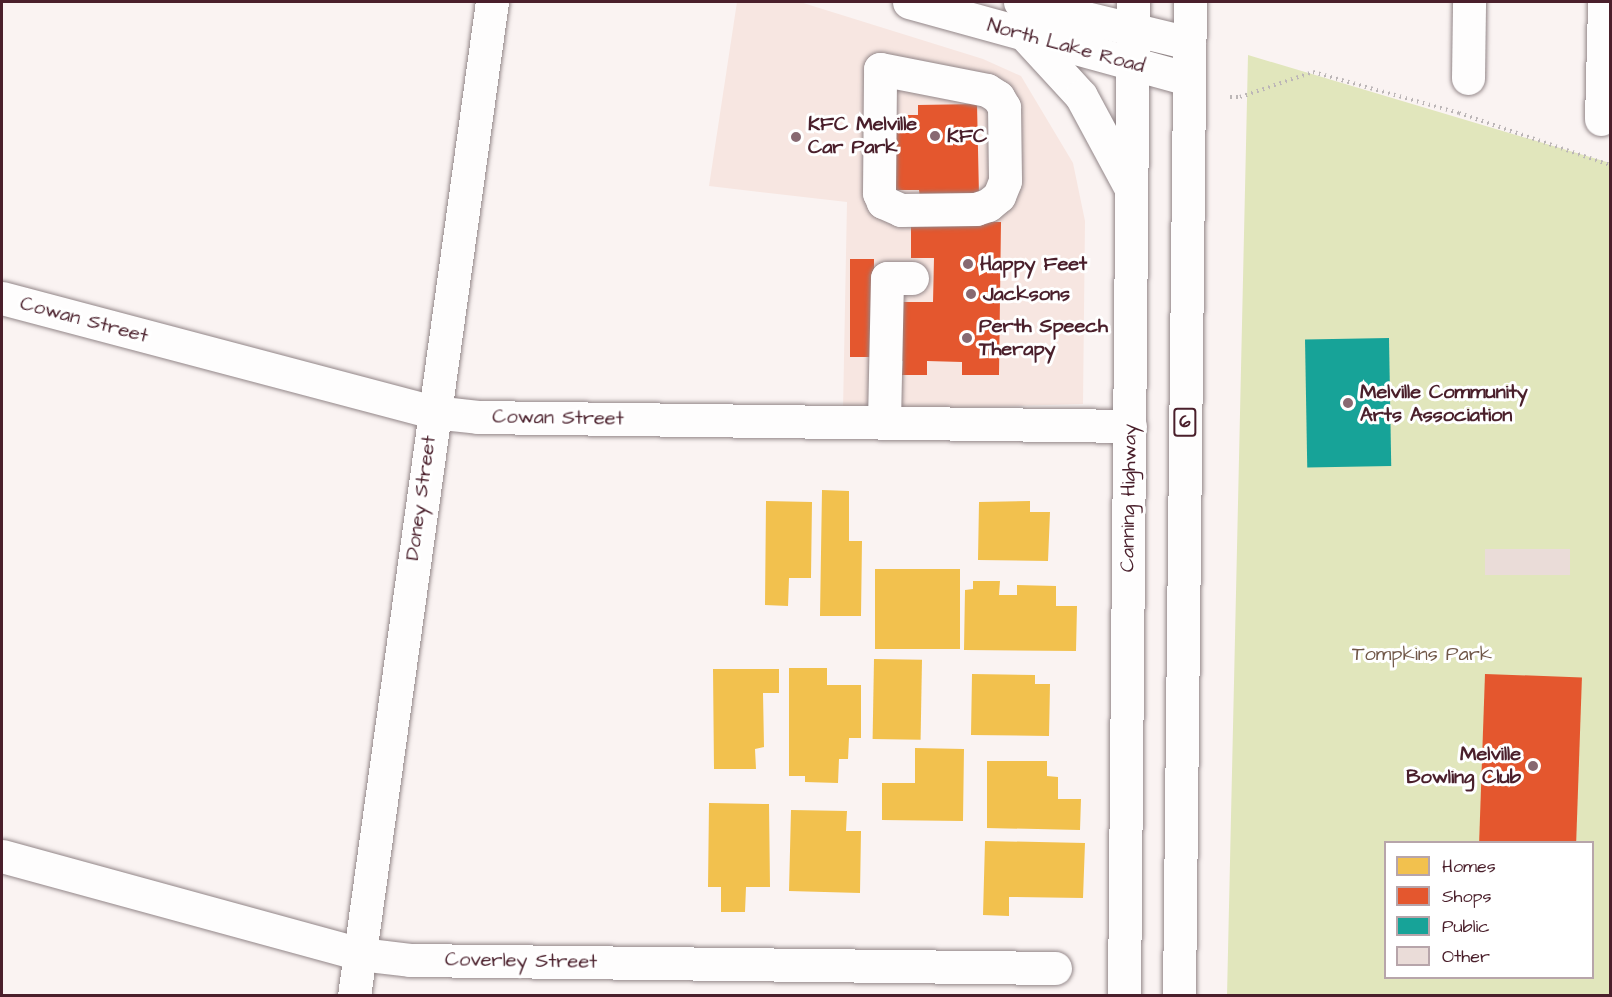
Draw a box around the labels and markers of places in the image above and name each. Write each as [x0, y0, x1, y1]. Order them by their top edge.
place label: KFC Melville Car Park [808, 113, 917, 160]
place label: KFC [947, 124, 987, 148]
marker: KFC [928, 129, 942, 143]
marker: KFC Melville Car Park [789, 130, 803, 144]
place label: Happy Feet [980, 252, 1087, 276]
marker: Happy Feet [961, 257, 975, 271]
place label: Jacksons [983, 282, 1070, 306]
marker: Jacksons [964, 287, 978, 301]
place label: Perth Speech Therapy [979, 314, 1108, 361]
marker: Perth Speech Therapy [960, 331, 974, 345]
place label: Melville Community Arts Association [1360, 380, 1528, 427]
marker: Melville Community Arts Association [1341, 396, 1355, 410]
place label: Melville Bowling Club [1406, 742, 1521, 789]
marker: Melville Bowling Club [1526, 759, 1540, 773]

